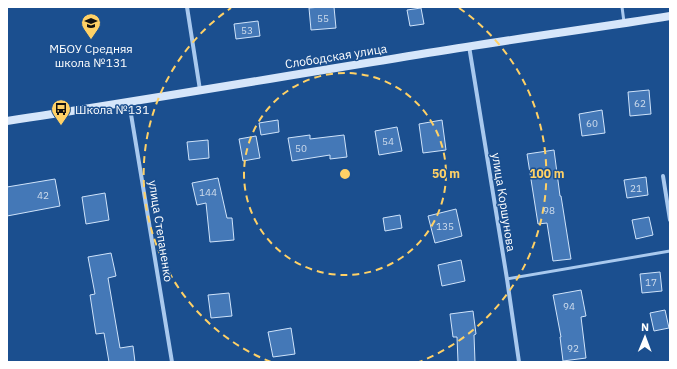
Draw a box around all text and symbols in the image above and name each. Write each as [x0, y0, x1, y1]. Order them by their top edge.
school or university icon: МБОУ Средняя школа №131 [80, 12, 102, 40]
house number: 55 [317, 12, 329, 25]
house number: 53 [241, 24, 253, 37]
street label: Слободская улица [284, 40, 389, 71]
place label: МБОУ Средняя школа №131 [49, 41, 133, 70]
house number: 62 [634, 97, 646, 110]
bus stop icon: Школа №131 [50, 98, 72, 126]
place label: Школа №131 [75, 102, 150, 117]
house number: 60 [586, 117, 598, 130]
house number: 54 [382, 135, 394, 148]
house number: 50 [295, 142, 307, 155]
street label: улица Коршунова [489, 152, 519, 253]
text: 50 m [432, 166, 460, 181]
text: 100 m [529, 166, 565, 181]
centre of rings [338, 167, 352, 181]
street label: улица Степаненко [146, 179, 176, 283]
house number: 21 [630, 182, 642, 195]
house number: 144 [199, 186, 217, 199]
house number: 42 [37, 189, 49, 202]
house number: 98 [543, 204, 555, 217]
house number: 135 [436, 220, 454, 233]
house number: 17 [645, 276, 657, 289]
house number: 94 [563, 300, 575, 313]
north arrow [625, 317, 665, 357]
text: N [641, 320, 649, 334]
house number: 92 [567, 342, 579, 355]

